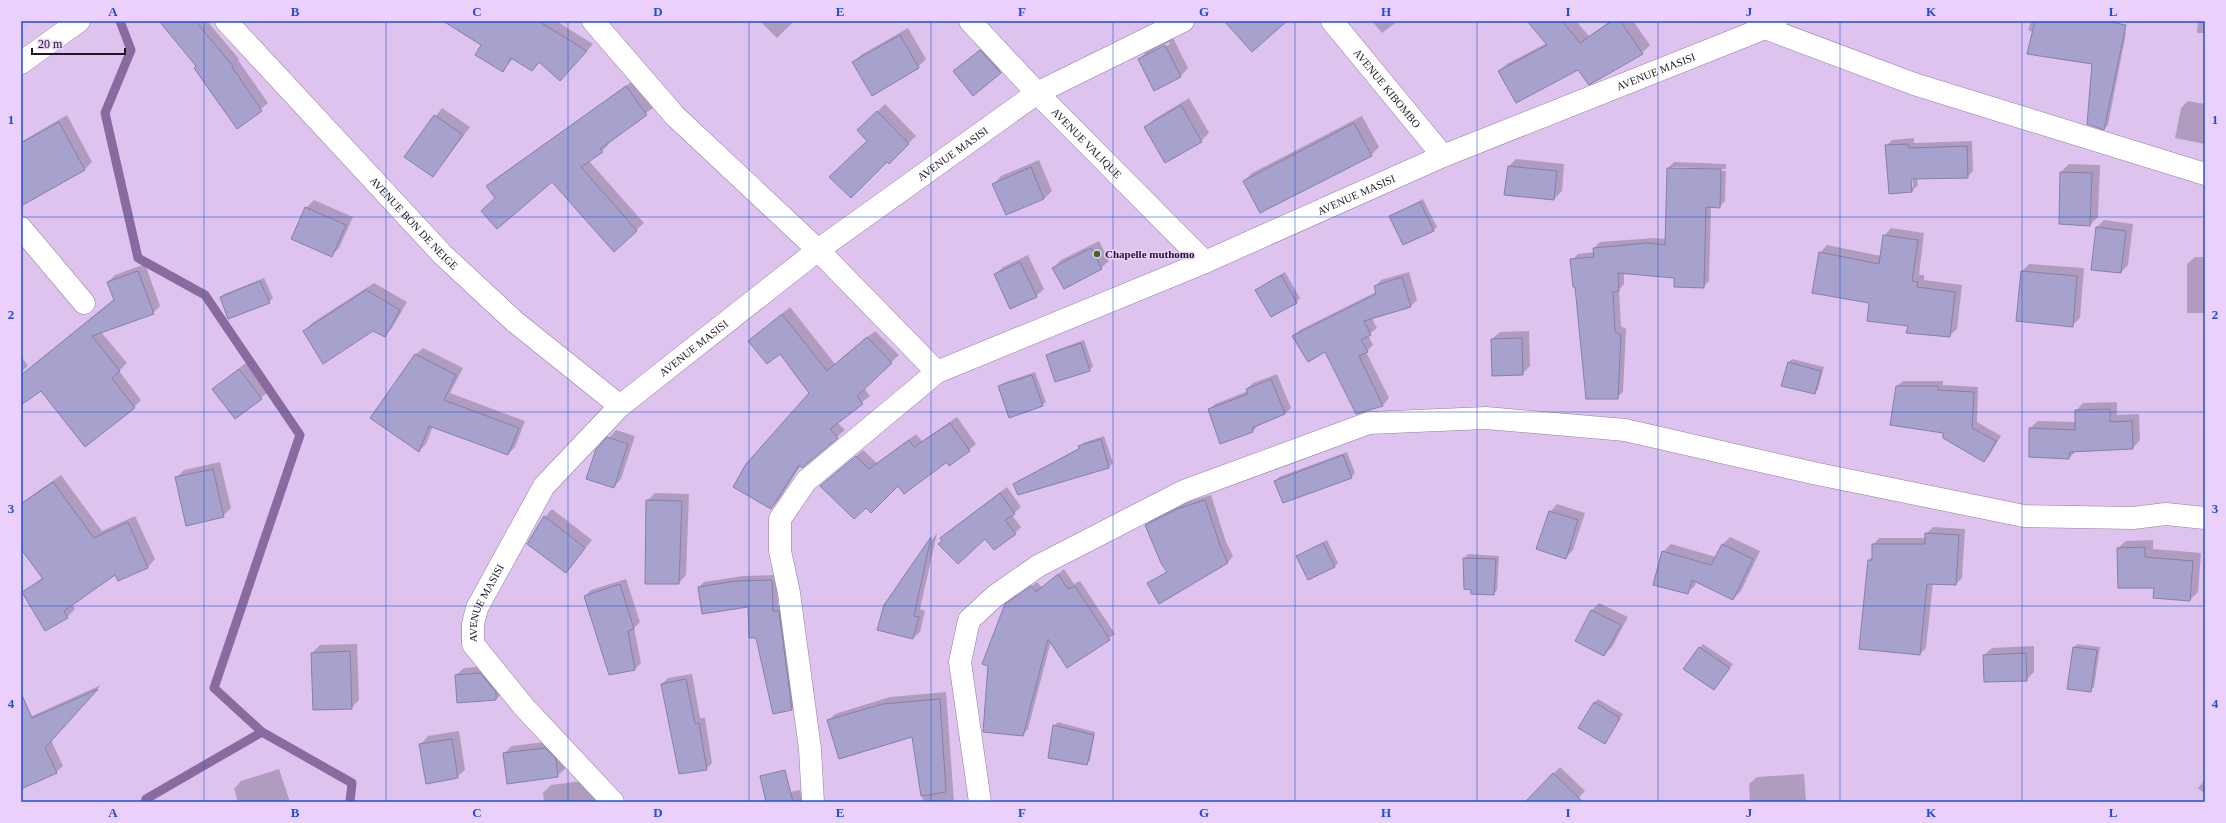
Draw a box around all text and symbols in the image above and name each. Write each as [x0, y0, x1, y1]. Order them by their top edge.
text: A [108, 4, 118, 19]
text: B [291, 4, 300, 19]
text: C [472, 4, 482, 19]
text: D [653, 4, 663, 19]
text: E [836, 4, 844, 19]
text: F [1018, 4, 1026, 19]
text: G [1199, 4, 1209, 19]
text: H [1381, 4, 1391, 19]
text: I [1565, 4, 1571, 19]
text: J [1746, 4, 1753, 19]
text: K [1926, 4, 1937, 19]
text: L [2109, 4, 2118, 19]
scale bar [32, 30, 125, 56]
text: 20 m [38, 37, 63, 51]
street label: AVENUE KIBOMBO [1351, 46, 1423, 130]
street label: AVENUE MASISI [1614, 50, 1697, 93]
street label: AVENUE VALIQUE [1049, 106, 1124, 181]
text: 1 [8, 112, 14, 127]
text: 1 [2212, 112, 2218, 127]
street label: AVENUE MASISI [915, 124, 991, 183]
street label: AVENUE MASISI [1315, 172, 1397, 217]
street label: AVENUE BON DE NEIGE [367, 174, 461, 272]
place label: Chapelle muthomo [1105, 248, 1195, 260]
marker: Chapelle muthomo [1092, 249, 1102, 259]
text: 2 [8, 307, 14, 322]
text: 2 [2212, 307, 2218, 322]
street label: AVENUE MASISI [657, 317, 731, 379]
text: 3 [8, 501, 15, 516]
text: 3 [2212, 501, 2219, 516]
street label: AVENUE MASISI [467, 562, 506, 642]
text: 4 [8, 696, 15, 711]
text: 4 [2212, 696, 2219, 711]
text: A [108, 805, 118, 820]
text: B [291, 805, 300, 820]
text: C [472, 805, 482, 820]
text: D [653, 805, 663, 820]
text: E [836, 805, 844, 820]
text: F [1018, 805, 1026, 820]
text: G [1199, 805, 1209, 820]
text: H [1381, 805, 1391, 820]
text: I [1565, 805, 1571, 820]
text: J [1746, 805, 1753, 820]
text: K [1926, 805, 1937, 820]
text: L [2109, 805, 2118, 820]

